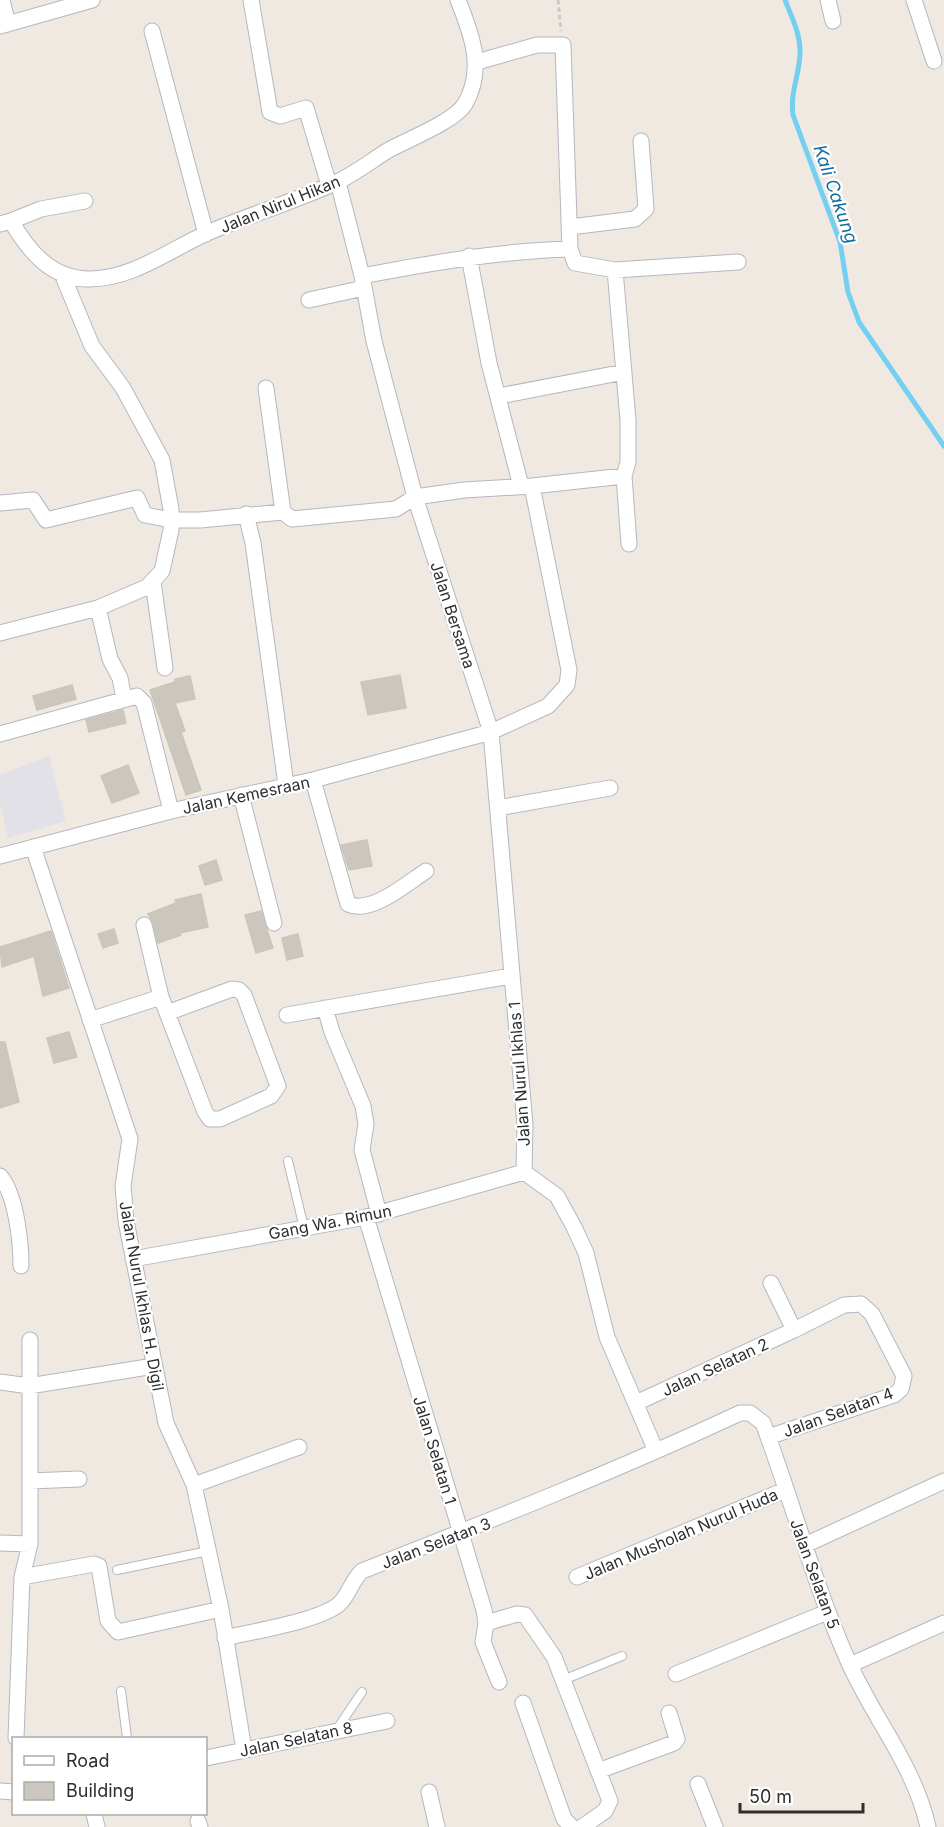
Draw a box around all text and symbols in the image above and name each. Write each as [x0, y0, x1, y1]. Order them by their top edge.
water label: Kali Cakung [809, 142, 863, 246]
street label: Jalan Nirul Hikan [217, 171, 343, 237]
street label: Jalan Bersama [426, 559, 480, 671]
street label: Jalan Kemesraan [181, 772, 311, 818]
street label: Jalan Nurul Ikhlas 1 [504, 1001, 534, 1147]
street label: Jalan Nurul Ikhlas H. Digil [115, 1199, 169, 1393]
street label: Gang Wa. Rimun [267, 1200, 393, 1244]
street label: Jalan Selatan 2 [658, 1334, 772, 1400]
street label: Jalan Selatan 4 [780, 1383, 896, 1441]
street label: Jalan Selatan 1 [409, 1393, 461, 1507]
street label: Jalan Musholah Nurul Huda [581, 1484, 781, 1584]
street label: Jalan Selatan 3 [378, 1513, 494, 1573]
street label: Jalan Selatan 5 [786, 1516, 844, 1632]
street label: Jalan Selatan 8 [237, 1717, 355, 1761]
legend [12, 1737, 207, 1815]
text: Road [66, 1750, 109, 1771]
scale bar [740, 1776, 863, 1814]
text: Building [66, 1780, 134, 1801]
text: 50 m [749, 1786, 792, 1807]

